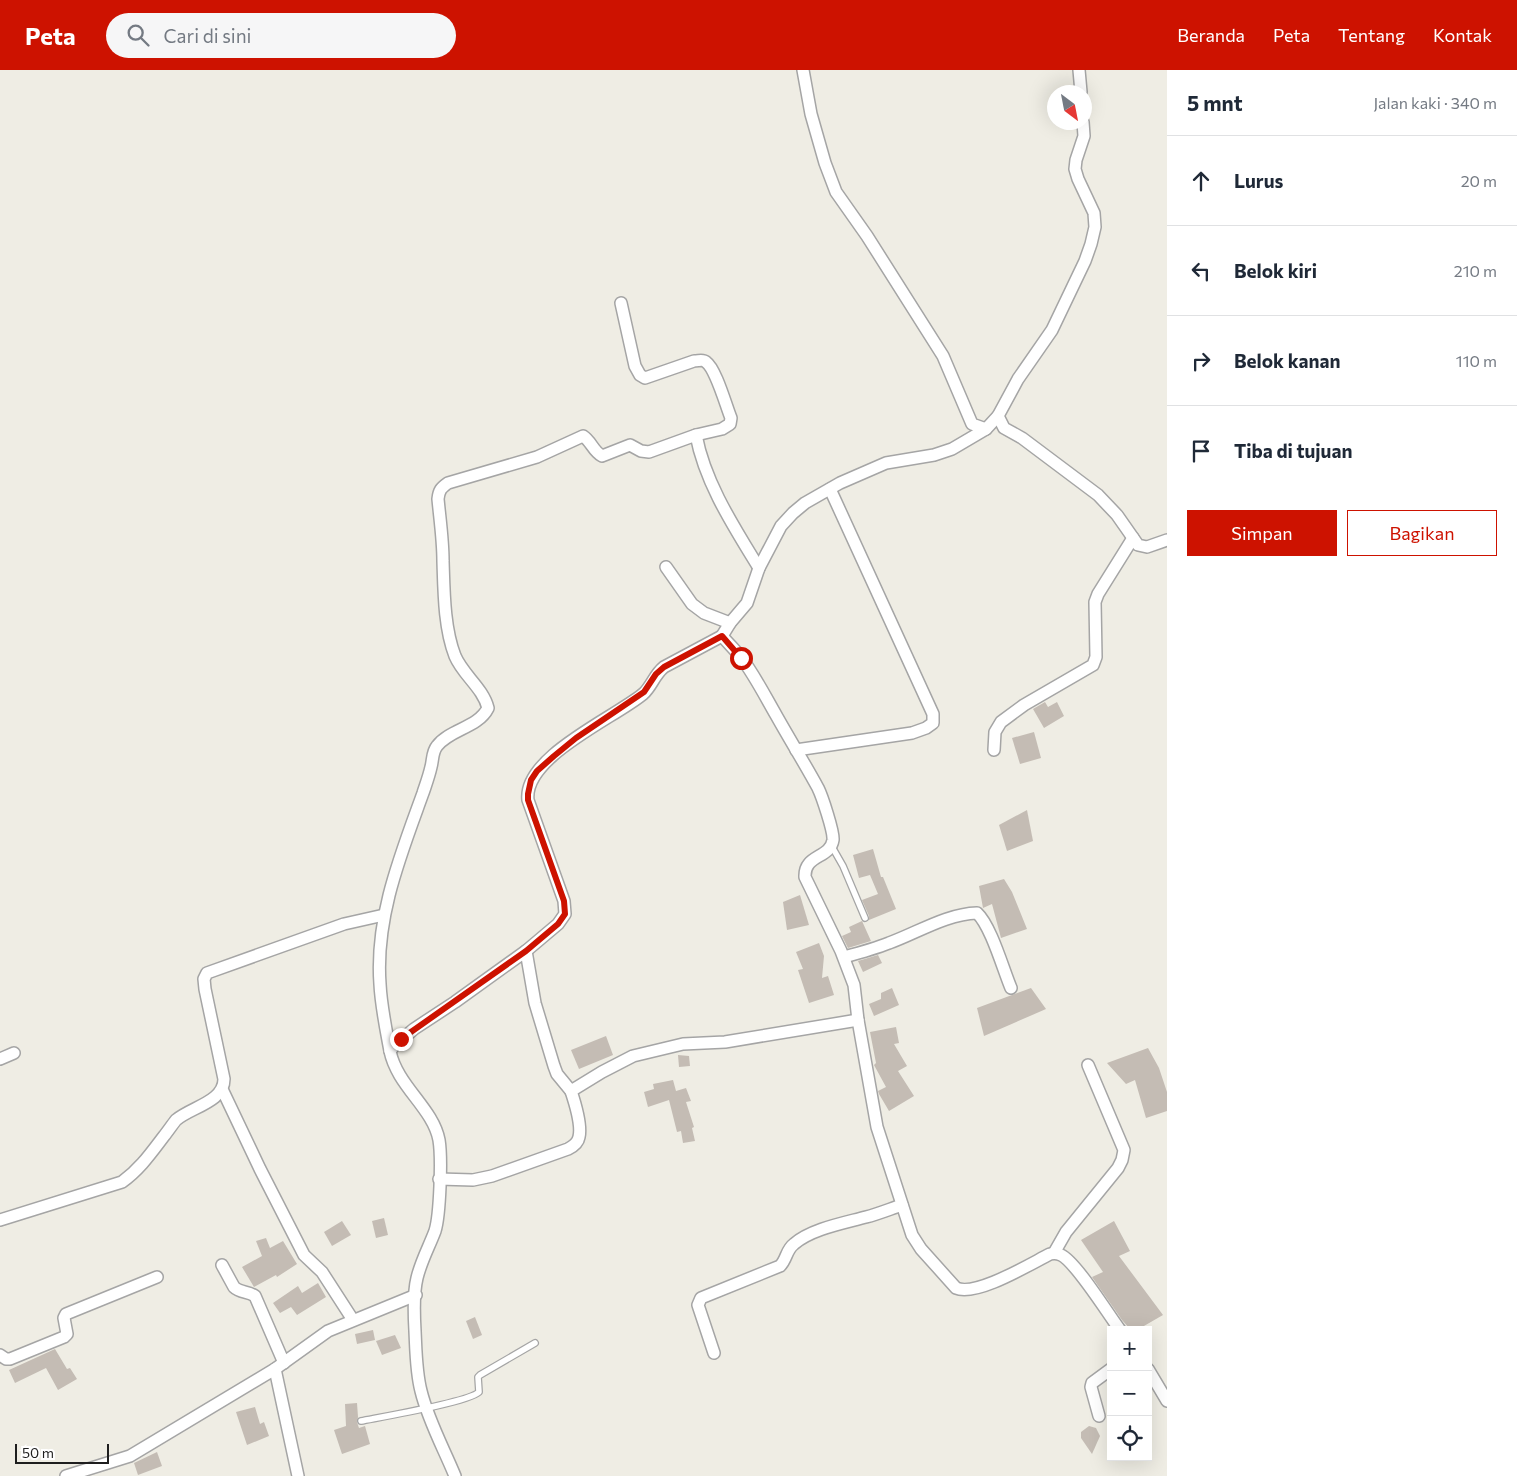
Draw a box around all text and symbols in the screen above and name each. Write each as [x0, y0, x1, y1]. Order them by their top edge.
search box [106, 13, 456, 58]
text: Peta [25, 21, 76, 50]
icon: search [124, 21, 152, 49]
text: Cari di sini [164, 24, 251, 47]
text: Beranda [1177, 24, 1245, 46]
text: Peta [1273, 24, 1310, 46]
text: Tentang [1338, 24, 1405, 46]
text: Kontak [1433, 24, 1492, 46]
north arrow [1047, 85, 1092, 130]
text: 5 mnt [1187, 90, 1243, 115]
text: Jalan kaki · 340 m [1373, 93, 1497, 112]
icon: ahead [1187, 167, 1215, 195]
text: Lurus [1234, 169, 1283, 192]
text: 20 m [1461, 171, 1497, 190]
icon: left [1187, 257, 1215, 285]
text: Belok kiri [1234, 259, 1317, 282]
text: 210 m [1454, 261, 1497, 280]
icon: right [1187, 347, 1215, 375]
text: Belok kanan [1234, 349, 1341, 372]
text: 110 m [1456, 351, 1497, 370]
icon: arrive [1187, 437, 1215, 465]
text: Tiba di tujuan [1234, 439, 1352, 462]
button: Simpan [1187, 510, 1337, 556]
button: Bagikan [1347, 510, 1497, 556]
route start [730, 647, 753, 670]
route end [390, 1028, 413, 1051]
map controls [1107, 1326, 1152, 1461]
button: + [1107, 1326, 1152, 1371]
button: − [1107, 1371, 1152, 1416]
button: locate [1107, 1416, 1152, 1461]
scale bar [15, 1441, 109, 1464]
text: 50 m [22, 1444, 54, 1461]

